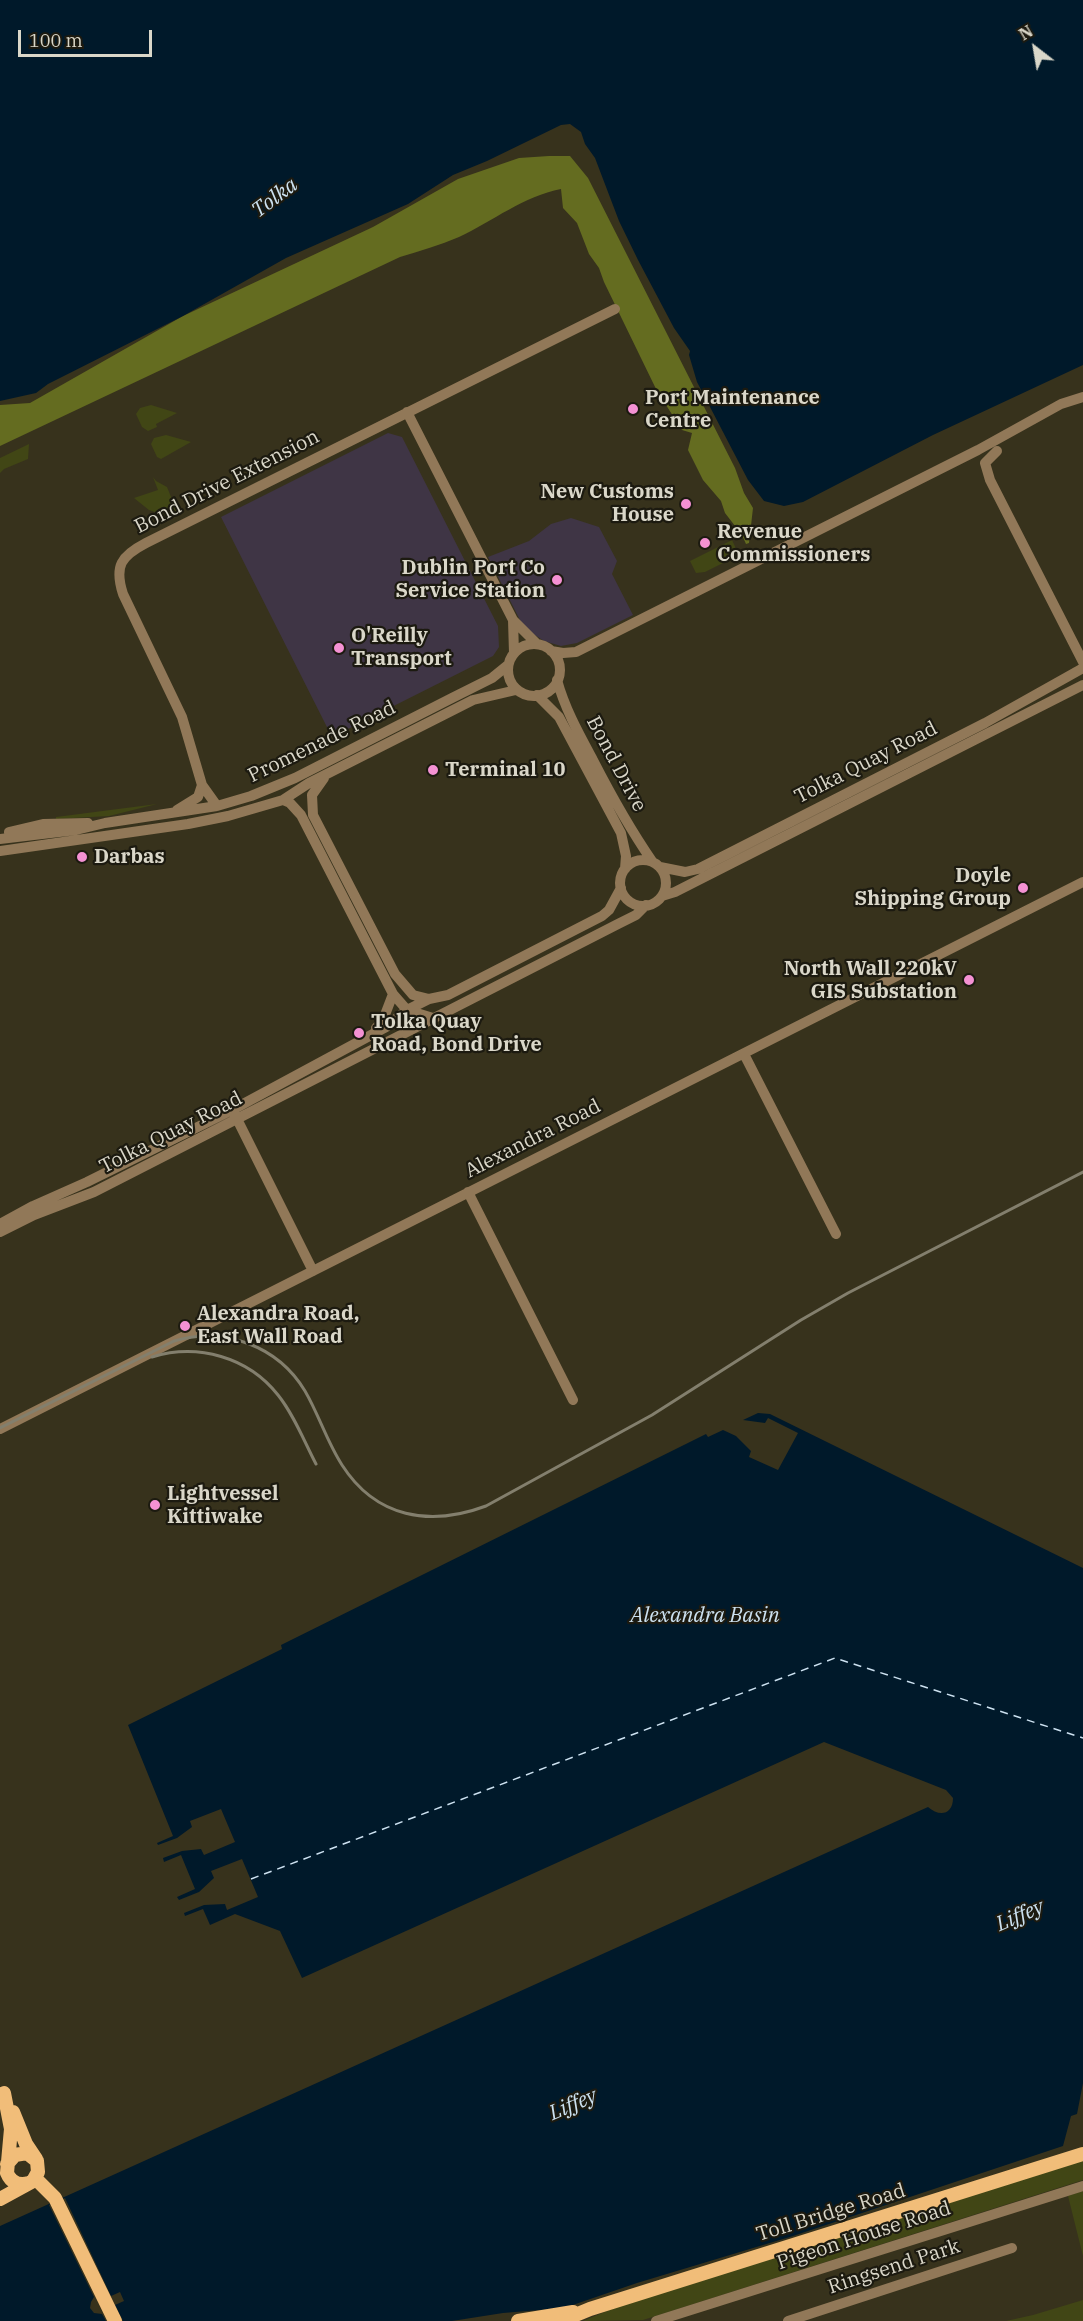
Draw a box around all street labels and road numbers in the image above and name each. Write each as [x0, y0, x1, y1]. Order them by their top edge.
street label: Bond Drive Extension [131, 425, 323, 539]
street label: Promenade Road [244, 696, 400, 788]
street label: Bond Drive [581, 712, 651, 816]
street label: Tolka Quay Road [791, 717, 941, 809]
street label: Tolka Quay Road [96, 1087, 246, 1179]
street label: Alexandra Road [461, 1094, 605, 1184]
street label: Toll Bridge Road [754, 2179, 908, 2247]
street label: Pigeon House Road [774, 2197, 954, 2275]
street label: Ringsend Park [825, 2234, 963, 2300]

